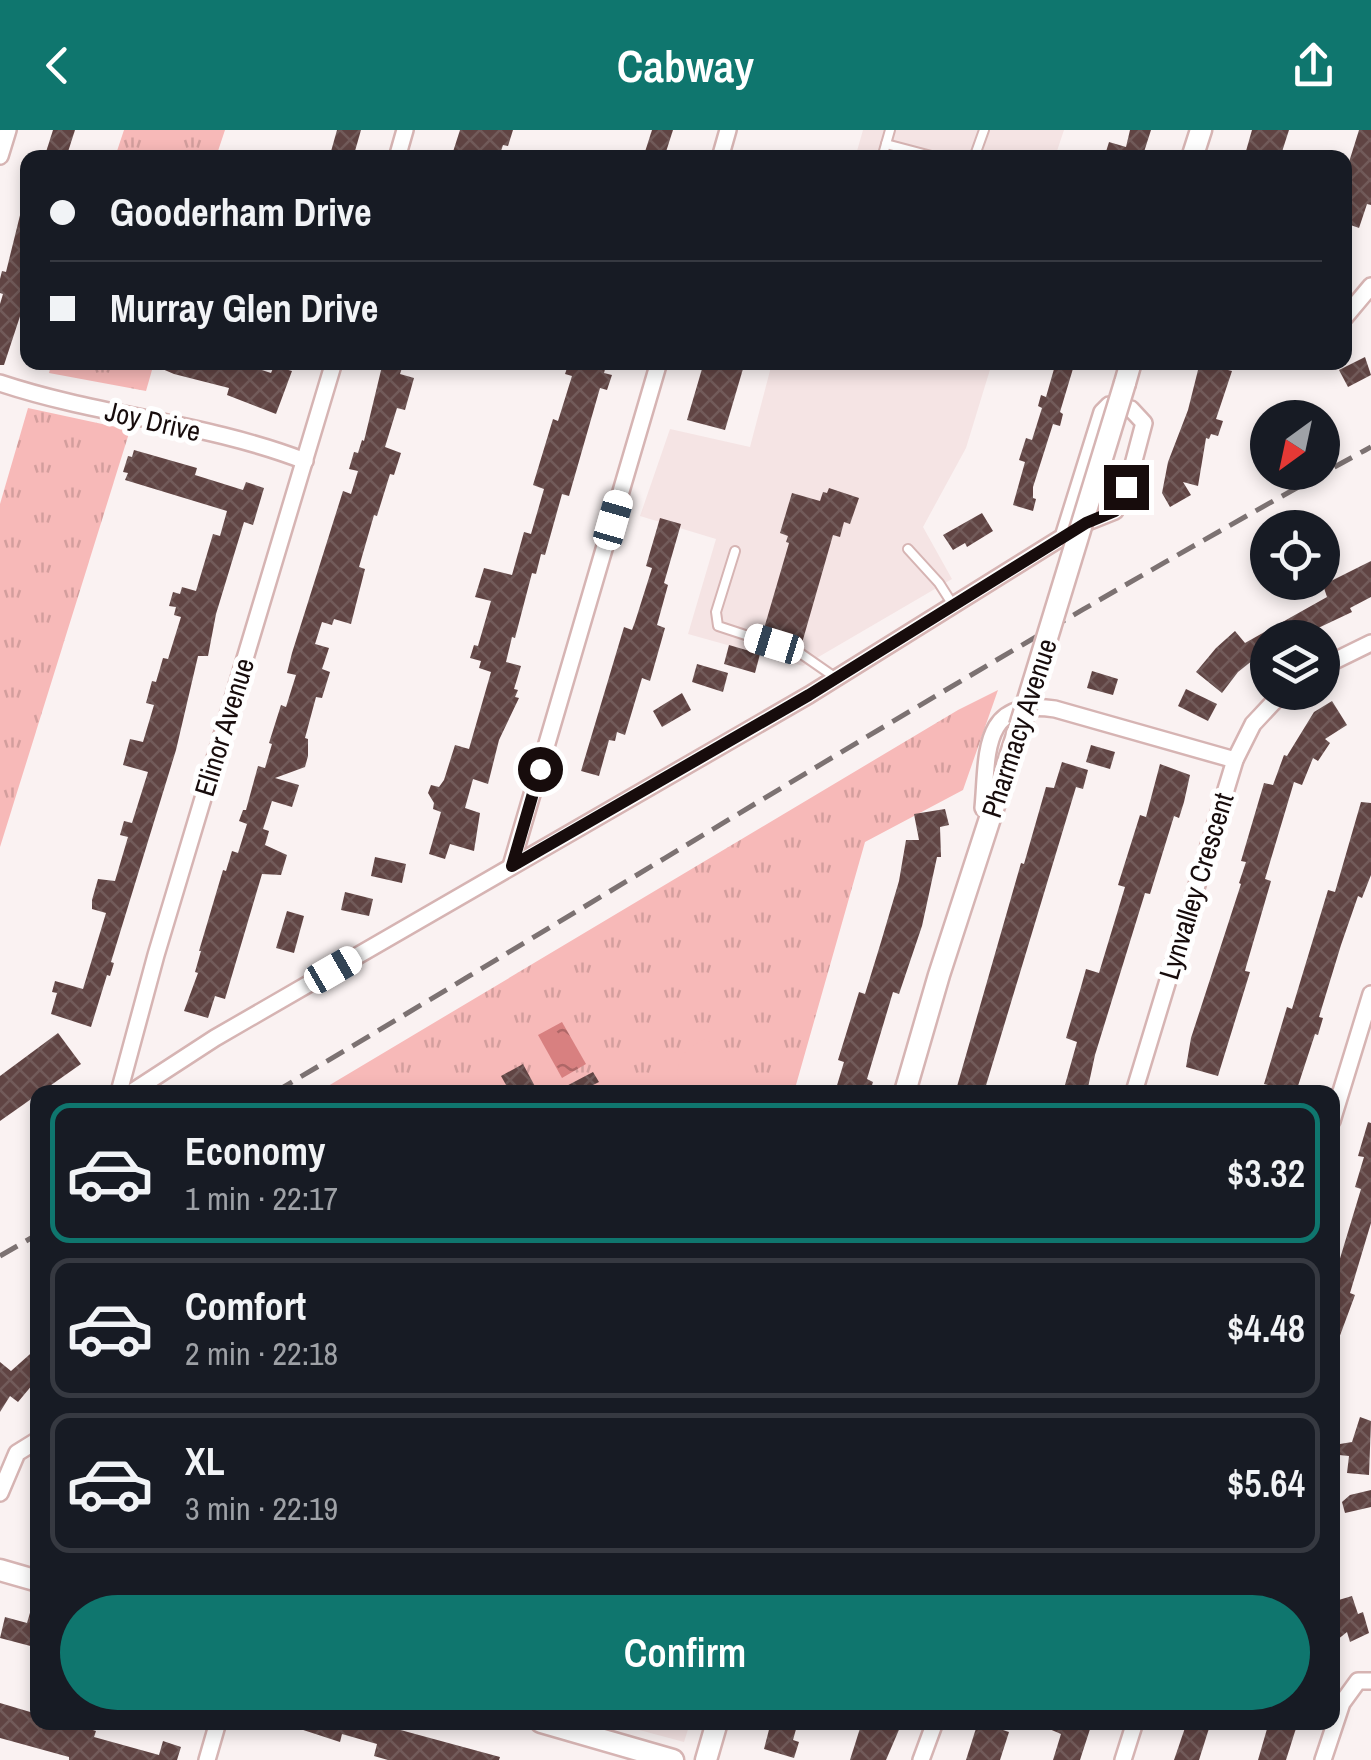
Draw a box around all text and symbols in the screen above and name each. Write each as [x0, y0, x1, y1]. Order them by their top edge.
text: Cabway [617, 35, 754, 96]
icon: back [30, 38, 85, 93]
icon: share [1286, 38, 1341, 93]
text: Gooderham Drive [110, 187, 371, 238]
text: Murray Glen Drive [110, 283, 378, 334]
street label: Joy Drive [101, 392, 205, 450]
north arrow [1250, 400, 1340, 490]
map controls [1250, 400, 1340, 710]
route end [1104, 465, 1149, 510]
car [590, 487, 636, 553]
button: locate [1250, 510, 1340, 600]
button: layers [1250, 620, 1340, 710]
car [741, 621, 807, 667]
street label: Pharmacy Avenue [972, 634, 1066, 822]
street label: Elinor Avenue [185, 653, 263, 801]
route start [518, 747, 563, 792]
street label: Lynvalley Crescent [1150, 788, 1242, 984]
car [300, 942, 366, 998]
text: Economy [185, 1126, 325, 1177]
icon: car [65, 1128, 155, 1218]
text: $3.32 [1227, 1148, 1305, 1199]
text: 1 min · 22:17 [185, 1177, 338, 1220]
text: Comfort [185, 1281, 306, 1332]
icon: car [65, 1283, 155, 1373]
text: $4.48 [1227, 1303, 1305, 1354]
text: 2 min · 22:18 [185, 1332, 338, 1375]
text: XL [185, 1436, 225, 1487]
icon: car [65, 1438, 155, 1528]
text: $5.64 [1227, 1458, 1305, 1509]
text: 3 min · 22:19 [185, 1487, 338, 1530]
button: Confirm [60, 1595, 1310, 1710]

